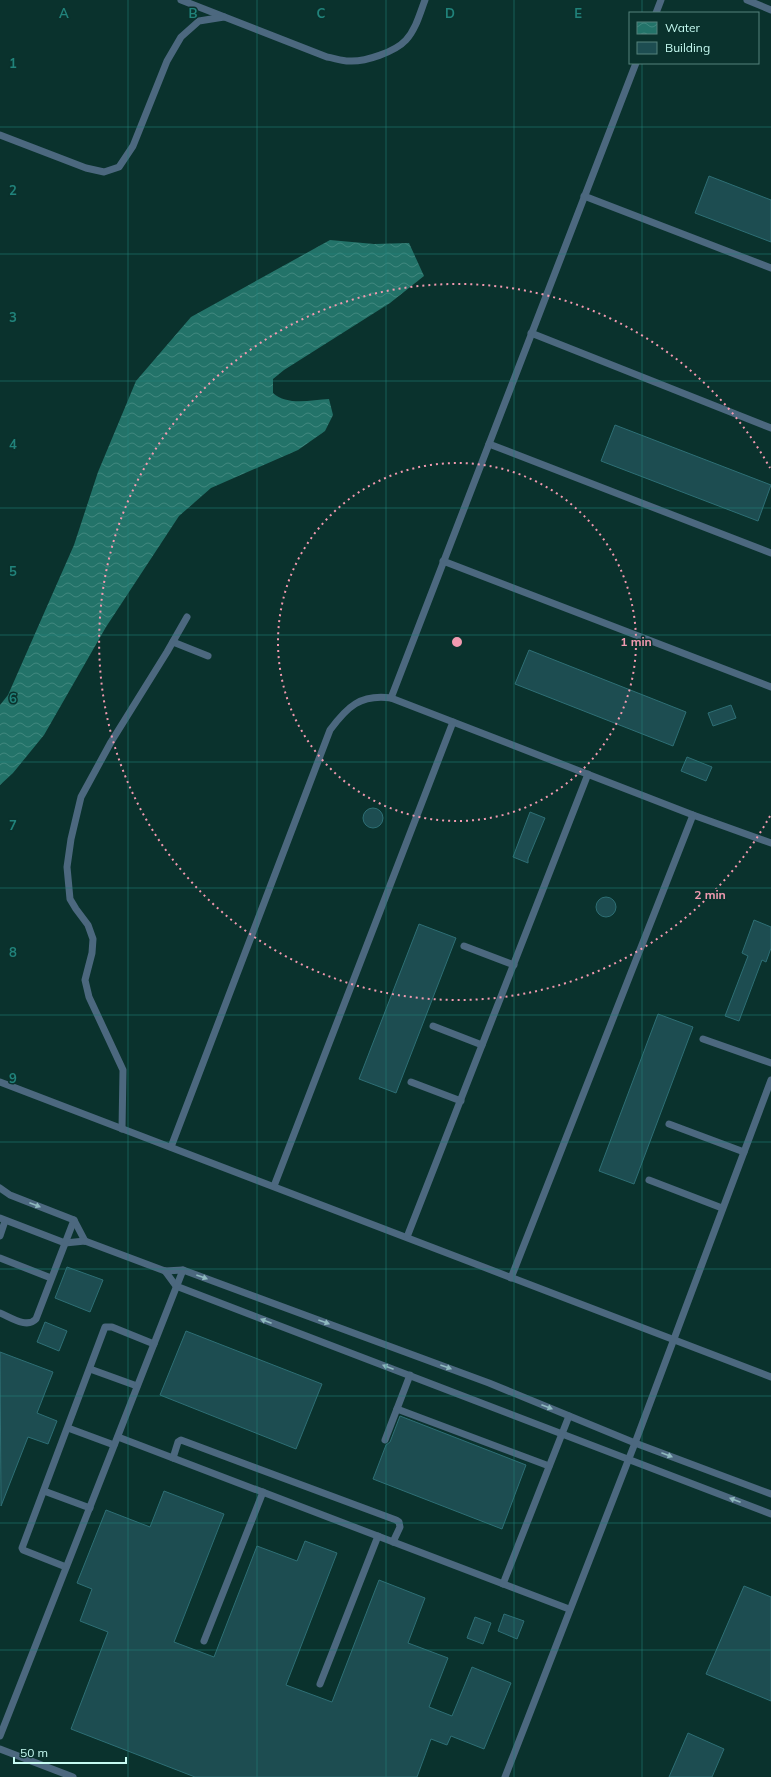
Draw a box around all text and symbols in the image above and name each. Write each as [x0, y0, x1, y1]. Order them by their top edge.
text: A [59, 5, 69, 21]
text: B [189, 5, 198, 21]
text: C [317, 5, 326, 21]
text: D [445, 5, 455, 21]
text: E [574, 5, 582, 21]
legend [629, 12, 759, 64]
text: Water [665, 20, 701, 35]
text: Building [665, 40, 710, 55]
text: 1 [9, 55, 17, 71]
text: 2 [9, 182, 17, 198]
text: 3 [9, 309, 17, 325]
text: 4 [9, 436, 17, 452]
text: 5 [9, 563, 17, 579]
text: 1 min [620, 634, 652, 649]
centre of rings [450, 635, 464, 649]
text: 6 [9, 690, 17, 706]
text: 7 [9, 817, 17, 833]
text: 2 min [694, 887, 726, 902]
text: 8 [9, 944, 17, 960]
text: 9 [9, 1070, 17, 1086]
one-way arrow [29, 1202, 40, 1208]
one-way arrow [197, 1274, 209, 1280]
one-way arrow [260, 1317, 272, 1323]
one-way arrow [319, 1319, 331, 1325]
one-way arrow [381, 1363, 393, 1369]
one-way arrow [440, 1365, 452, 1371]
one-way arrow [541, 1405, 553, 1411]
one-way arrow [662, 1453, 674, 1459]
one-way arrow [728, 1497, 740, 1503]
scale bar [14, 1739, 126, 1765]
text: 50 m [20, 1745, 48, 1760]

